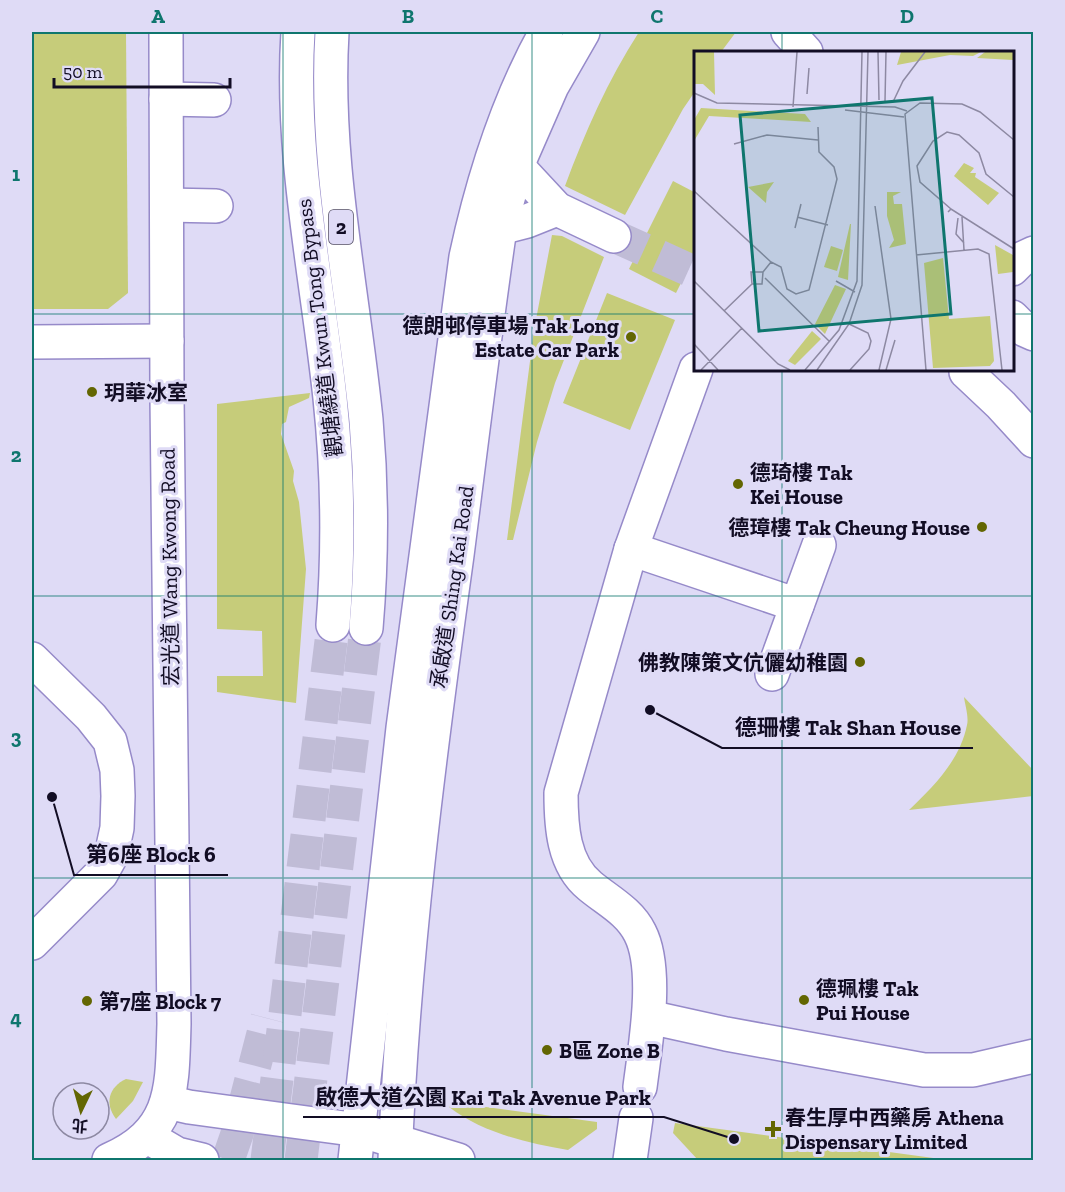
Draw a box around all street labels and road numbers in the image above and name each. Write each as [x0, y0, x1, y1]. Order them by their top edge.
street label: 觀塘繞道 Kwun Tong Bypass [291, 198, 347, 458]
road number: 2 [329, 210, 353, 244]
street label: 宏光道 Wang Kwong Road [154, 448, 184, 686]
street label: 承啟道 Shing Kai Road [425, 484, 479, 690]

